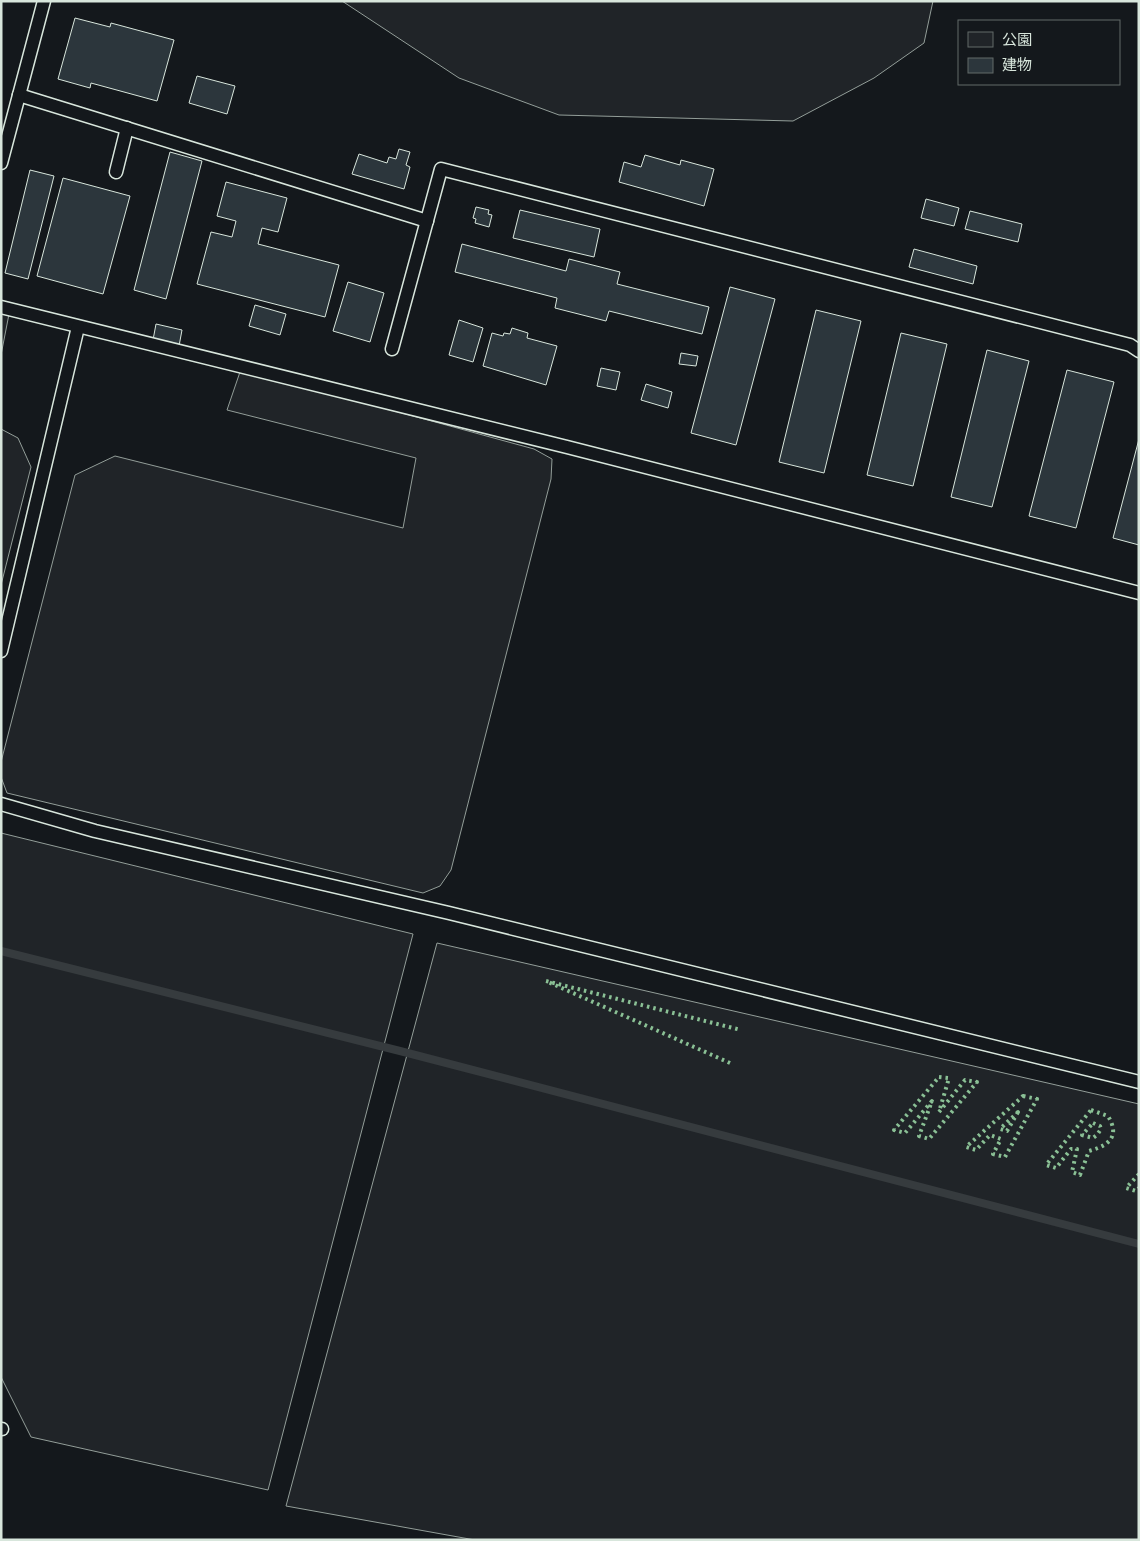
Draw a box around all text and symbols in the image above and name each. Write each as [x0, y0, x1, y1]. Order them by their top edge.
legend [958, 20, 1120, 85]
text: 公園 [1002, 30, 1032, 49]
text: 建物 [1002, 55, 1032, 74]

